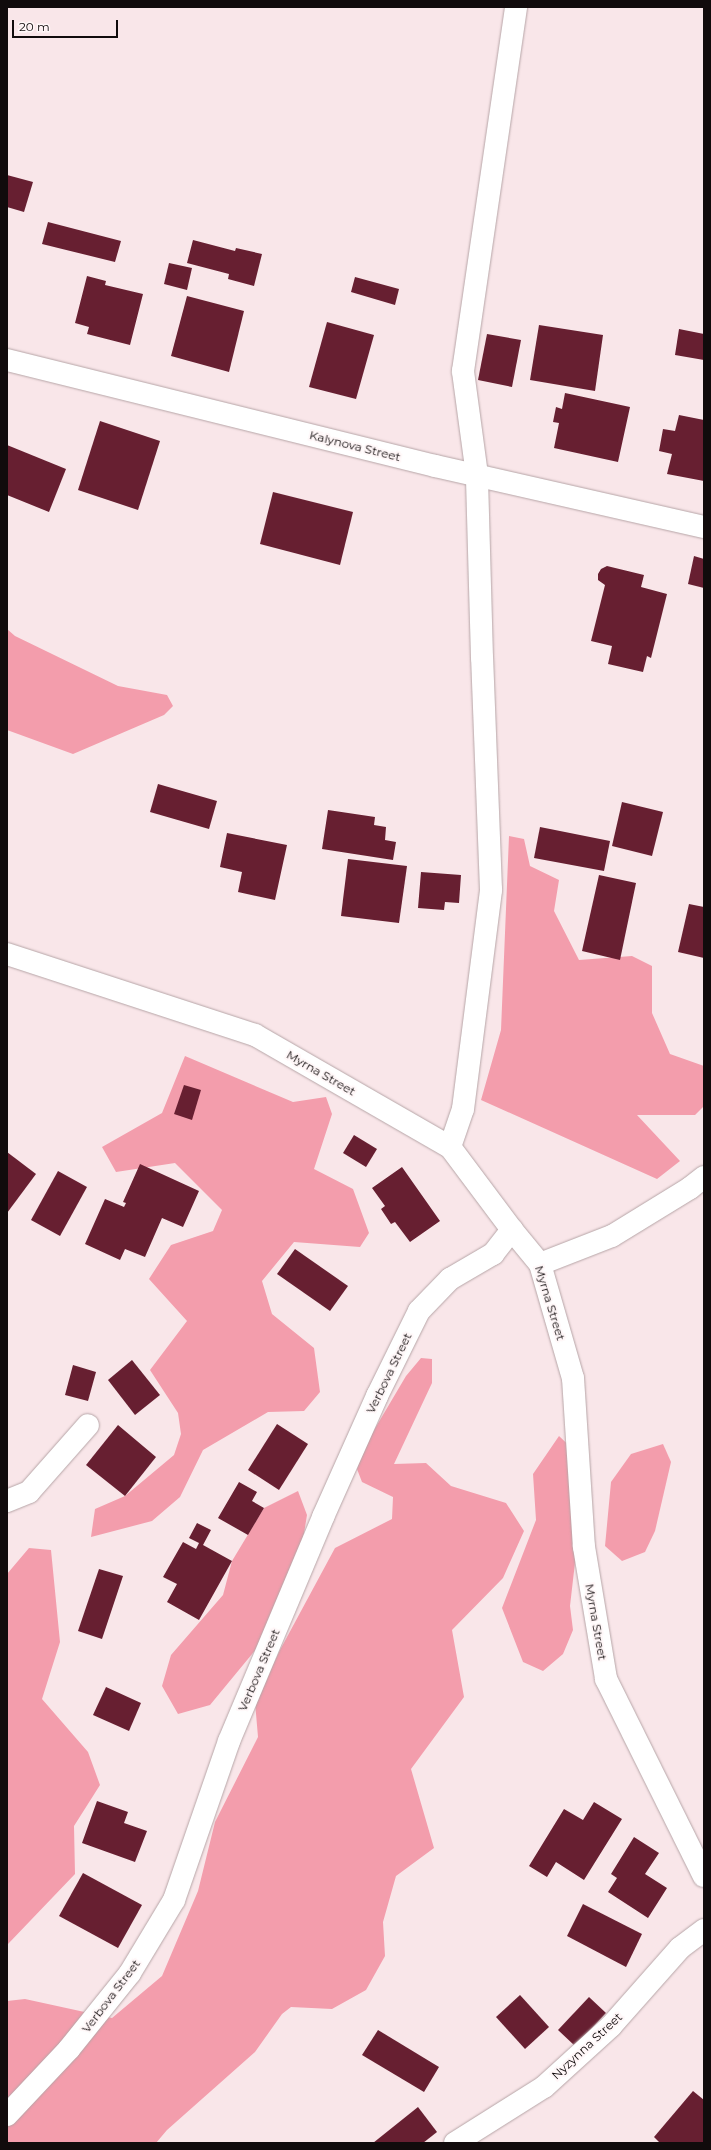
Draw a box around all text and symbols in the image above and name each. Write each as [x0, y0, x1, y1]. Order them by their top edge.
scale bar [14, 12, 120, 38]
text: 20 m [19, 19, 50, 34]
street label: Kalynova Street [308, 428, 402, 464]
street label: Myrna Street [284, 1047, 358, 1099]
street label: Myrna Street [532, 1264, 568, 1342]
street label: Verbova Street [363, 1330, 415, 1416]
street label: Myrna Street [582, 1583, 610, 1661]
street label: Verbova Street [235, 1627, 283, 1713]
street label: Verbova Street [79, 1957, 143, 2035]
street label: Nyzynna Street [549, 2010, 625, 2082]

